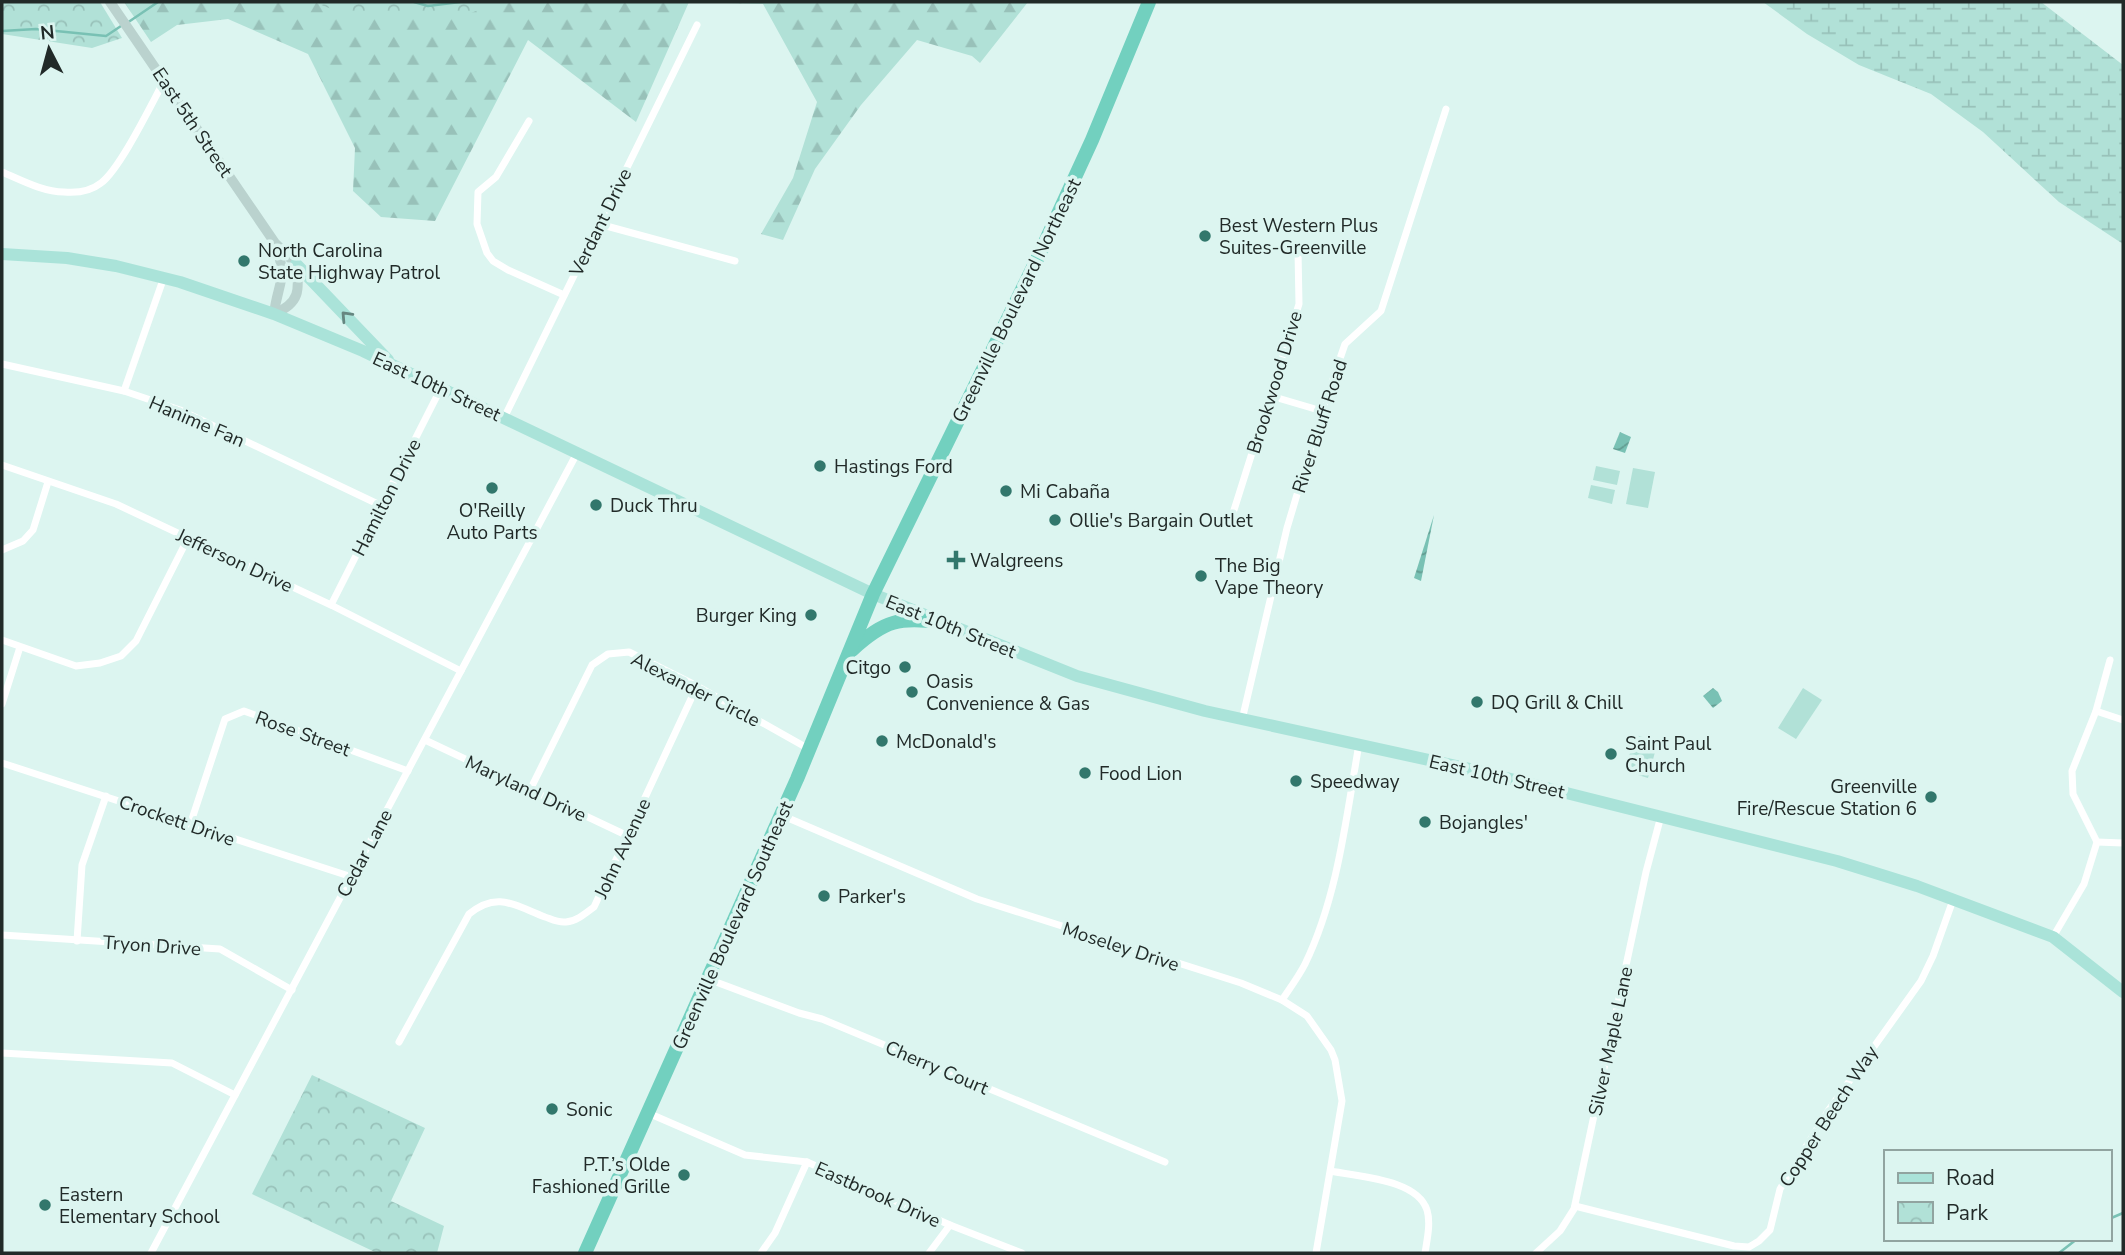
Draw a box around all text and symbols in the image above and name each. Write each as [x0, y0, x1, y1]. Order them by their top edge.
north arrow [14, 14, 84, 84]
text: N [39, 19, 56, 47]
street label: East 5th Street [146, 63, 239, 183]
street label: Verdant Drive [563, 164, 638, 282]
street label: Greenville Boulevard Northeast [946, 174, 1088, 427]
place label: Best Western Plus Suites-Greenville [1219, 213, 1378, 261]
marker: Best Western Plus Suites-Greenville [1197, 228, 1213, 244]
place label: North Carolina State Highway Patrol [258, 238, 441, 286]
marker: North Carolina State Highway Patrol [236, 253, 252, 269]
street label: Brookwood Drive [1241, 308, 1309, 457]
one-way arrow [342, 311, 354, 324]
street label: East 10th Street [368, 346, 505, 428]
street label: River Bluff Road [1286, 356, 1354, 496]
street label: Hanime Fan [145, 390, 249, 454]
street label: Hamilton Drive [346, 434, 428, 561]
place label: Hastings Ford [834, 454, 953, 480]
marker: Hastings Ford [812, 458, 828, 474]
place label: Mi Cabaña [1020, 479, 1110, 505]
marker: O'Reilly Auto Parts [484, 480, 500, 496]
marker: Mi Cabaña [998, 483, 1014, 499]
place label: Duck Thru [610, 493, 698, 519]
marker: Duck Thru [588, 497, 604, 513]
place label: O'Reilly Auto Parts [446, 498, 538, 546]
place label: Ollie's Bargain Outlet [1069, 508, 1253, 534]
marker: Ollie's Bargain Outlet [1047, 512, 1063, 528]
street label: Jefferson Drive [171, 522, 297, 599]
place label: Walgreens [970, 548, 1063, 574]
marker: Walgreens [948, 552, 964, 568]
place label: The Big Vape Theory [1214, 553, 1323, 601]
marker: The Big Vape Theory [1193, 568, 1209, 584]
street label: East 10th Street [882, 589, 1020, 665]
place label: Burger King [696, 603, 797, 629]
marker: Burger King [803, 607, 819, 623]
street label: Alexander Circle [627, 646, 764, 734]
place label: Citgo [846, 655, 891, 681]
marker: Citgo [897, 659, 913, 675]
place label: Oasis Convenience & Gas [926, 669, 1090, 717]
marker: Oasis Convenience & Gas [904, 684, 920, 700]
place label: DQ Grill & Chill [1491, 690, 1623, 716]
marker: DQ Grill & Chill [1469, 694, 1485, 710]
street label: Rose Street [252, 705, 354, 763]
place label: McDonald's [896, 729, 997, 755]
place label: Saint Paul Church [1625, 731, 1712, 779]
marker: McDonald's [874, 733, 890, 749]
marker: Saint Paul Church [1603, 746, 1619, 762]
street label: Maryland Drive [461, 749, 590, 828]
street label: East 10th Street [1426, 749, 1568, 805]
place label: Food Lion [1099, 761, 1182, 787]
marker: Food Lion [1077, 765, 1093, 781]
place label: Speedway [1310, 769, 1400, 795]
marker: Speedway [1288, 773, 1304, 789]
place label: Greenville Fire/Rescue Station 6 [1737, 774, 1917, 822]
street label: Crockett Drive [115, 789, 238, 853]
marker: Greenville Fire/Rescue Station 6 [1923, 789, 1939, 805]
street label: John Avenue [588, 794, 657, 904]
street label: Greenville Boulevard Southeast [666, 797, 800, 1054]
street label: Cedar Lane [331, 805, 399, 902]
place label: Bojangles' [1439, 810, 1528, 836]
marker: Bojangles' [1417, 814, 1433, 830]
place label: Parker's [838, 884, 906, 910]
marker: Parker's [816, 888, 832, 904]
street label: Moseley Drive [1059, 916, 1182, 978]
street label: Tryon Drive [102, 930, 202, 962]
street label: Silver Maple Lane [1582, 964, 1640, 1118]
street label: Cherry Court [881, 1035, 993, 1101]
street label: Copper Beech Way [1773, 1041, 1884, 1192]
place label: Sonic [566, 1097, 612, 1123]
marker: Sonic [544, 1101, 560, 1117]
legend [1884, 1150, 2111, 1241]
place label: P.T.’s Olde Fashioned Grille [532, 1152, 670, 1200]
street label: Eastbrook Drive [811, 1156, 945, 1234]
text: Road [1946, 1164, 1995, 1192]
marker: P.T.’s Olde Fashioned Grille [676, 1167, 692, 1183]
place label: Eastern Elementary School [59, 1182, 220, 1230]
marker: Eastern Elementary School [37, 1197, 53, 1213]
text: Park [1946, 1199, 1988, 1227]

